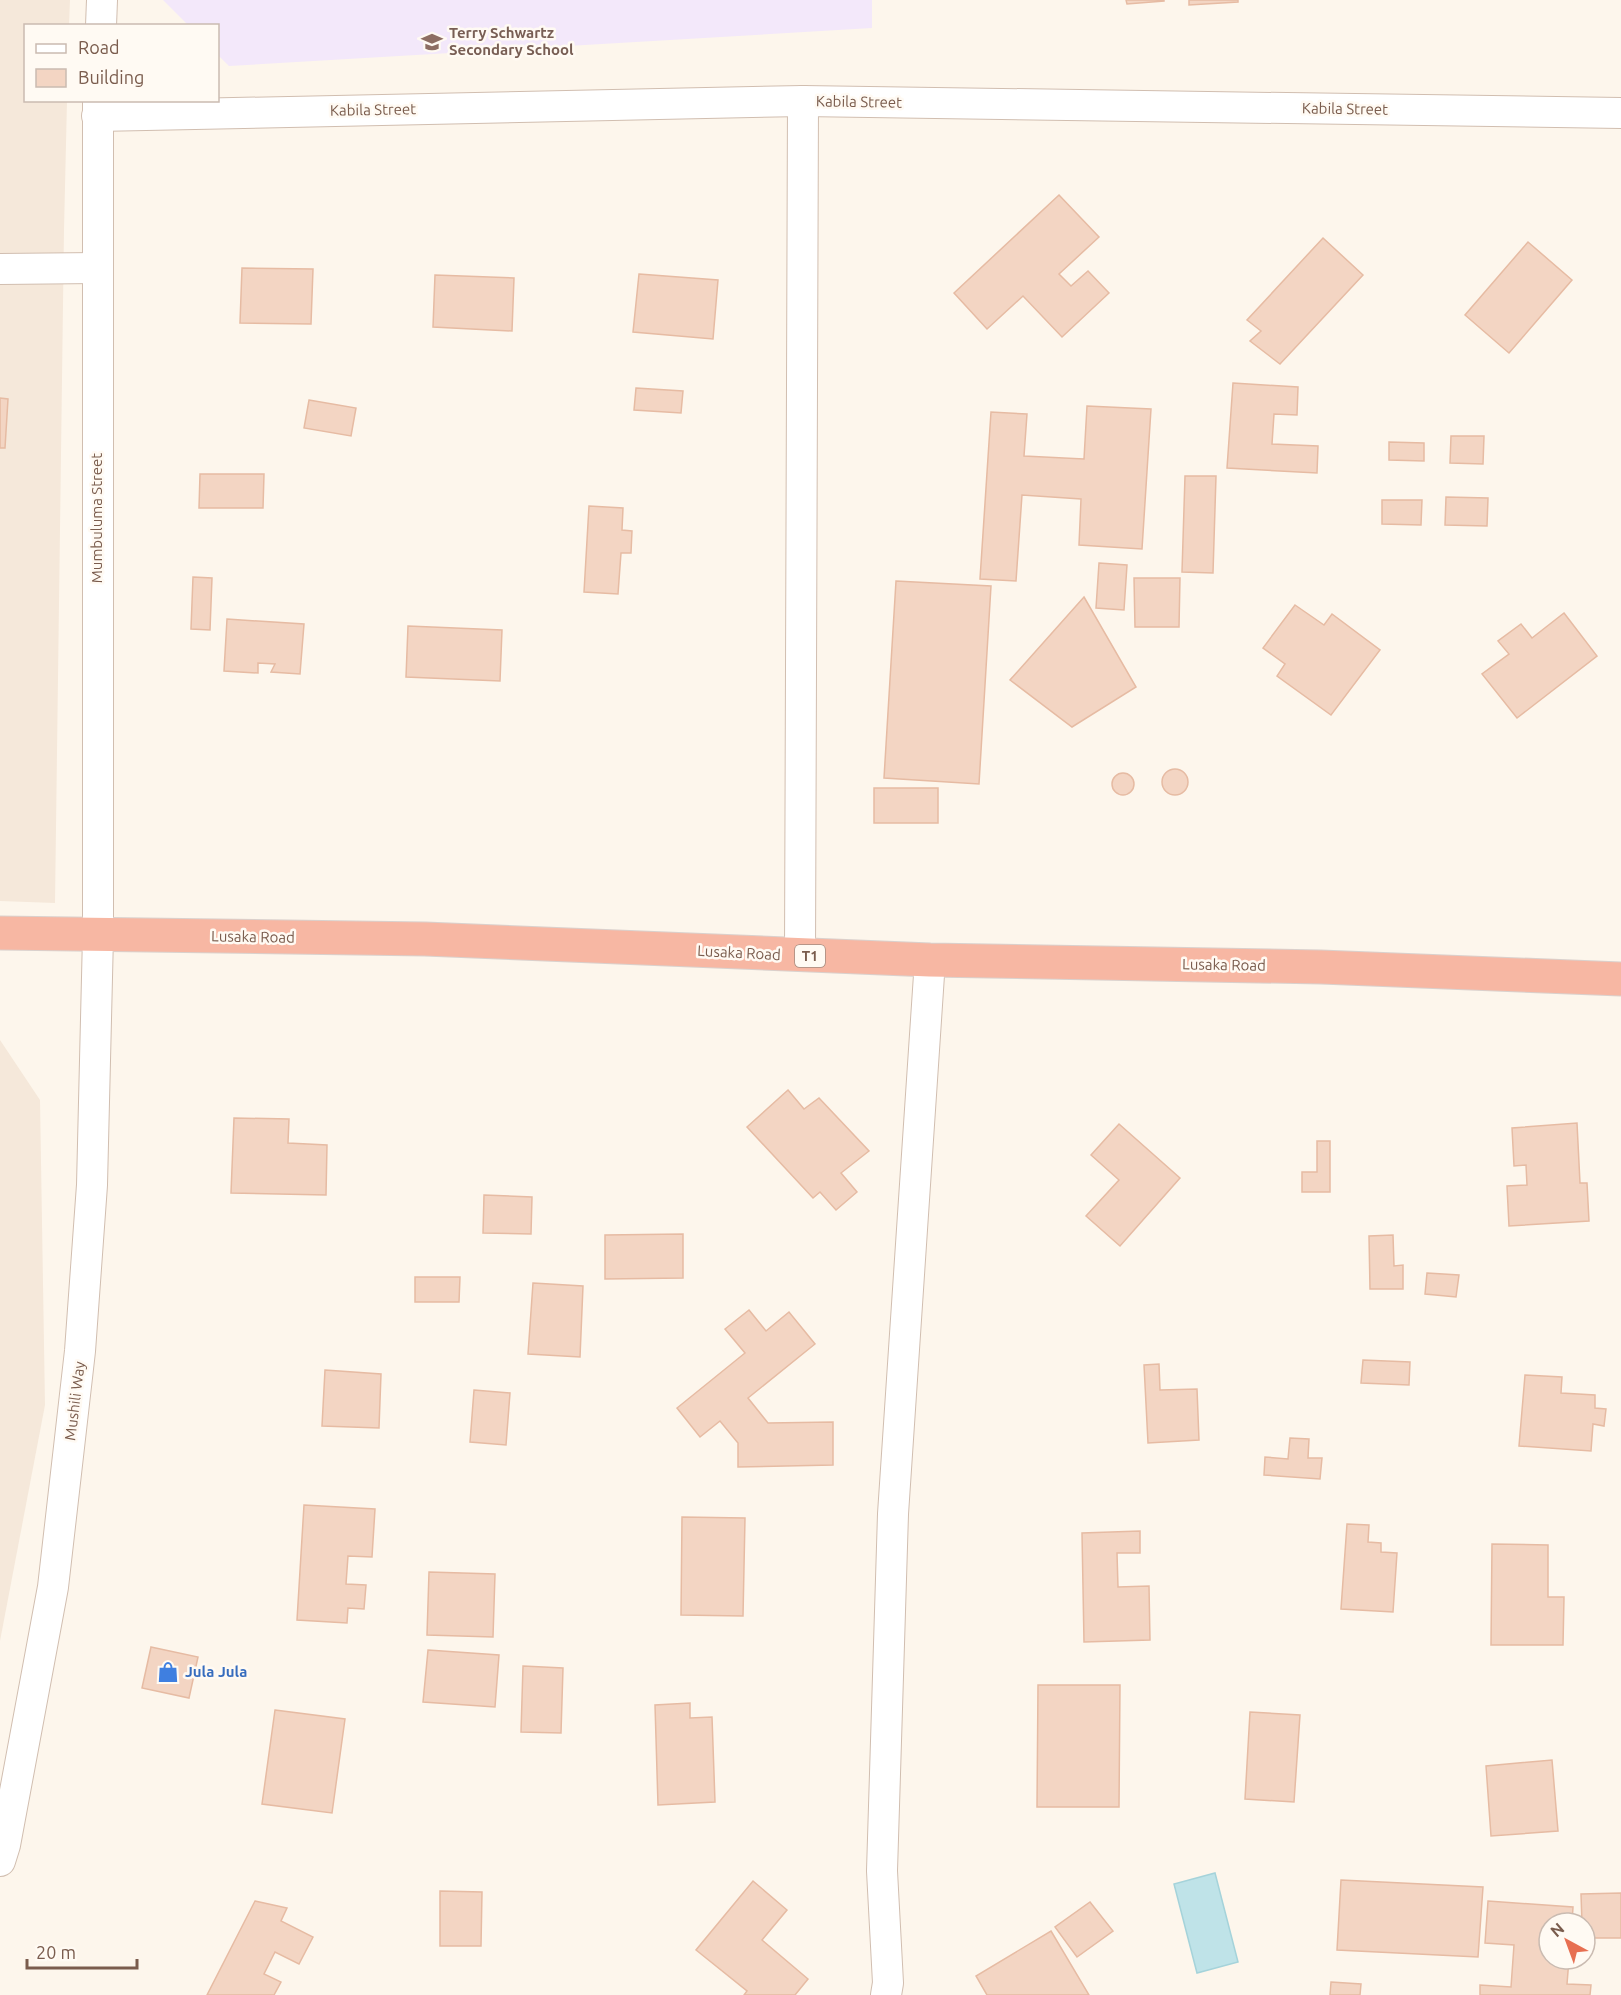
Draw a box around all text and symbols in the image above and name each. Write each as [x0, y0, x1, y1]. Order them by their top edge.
legend [24, 24, 219, 102]
place label: Terry Schwartz Secondary School [449, 24, 574, 58]
school or university icon: Terry Schwartz Secondary School [420, 30, 444, 54]
text: Road [78, 37, 120, 57]
text: Building [78, 67, 144, 87]
street label: Kabila Street [816, 92, 902, 111]
street label: Kabila Street [1302, 99, 1388, 118]
street label: Kabila Street [330, 100, 416, 119]
street label: Mumbuluma Street [88, 453, 105, 583]
street label: Lusaka Road [211, 927, 295, 946]
street label: Lusaka Road [697, 942, 781, 963]
road number: T1 [795, 945, 825, 967]
street label: Lusaka Road [1182, 955, 1266, 974]
street label: Mushili Way [61, 1360, 88, 1442]
shop icon: Jula Jula [156, 1660, 180, 1684]
place label: Jula Jula [185, 1663, 247, 1680]
north arrow [1537, 1911, 1597, 1971]
text: N [1547, 1919, 1568, 1940]
scale bar [27, 1932, 136, 1970]
text: 20 m [36, 1942, 76, 1962]

